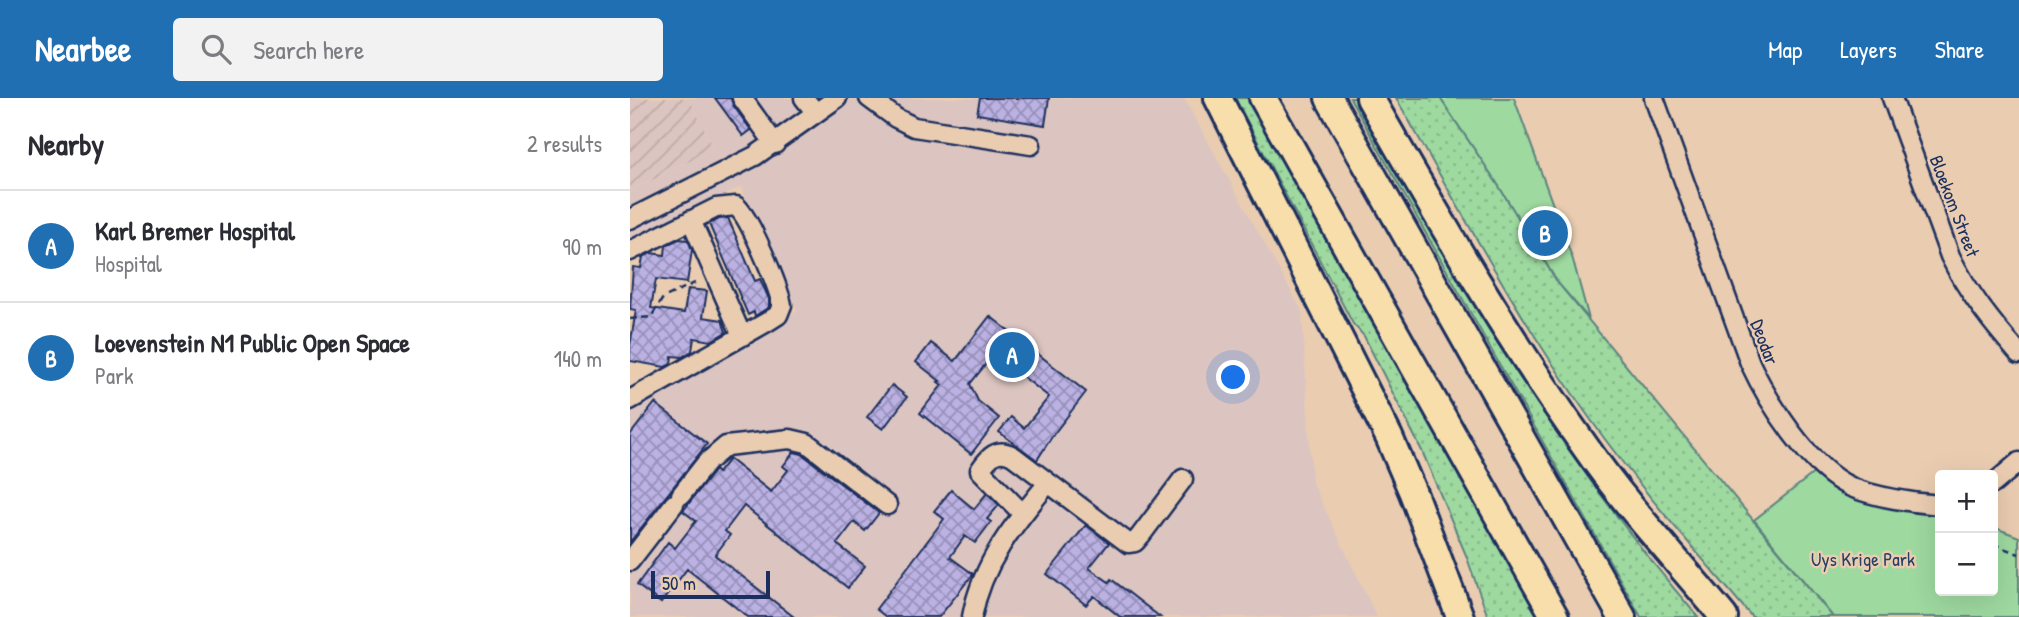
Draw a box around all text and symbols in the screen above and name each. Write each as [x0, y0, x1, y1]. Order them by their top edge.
search box [173, 18, 663, 81]
text: Nearbee [35, 27, 131, 71]
icon: search [197, 30, 235, 68]
text: Search here [253, 32, 364, 67]
text: Map [1768, 33, 1802, 65]
text: Layers [1840, 33, 1897, 65]
text: Share [1935, 33, 1984, 65]
text: Nearby [28, 124, 104, 164]
text: 2 results [527, 128, 602, 159]
street label: Bloekom Street [1924, 151, 1986, 261]
pin: B [1522, 207, 1568, 259]
text: Karl Bremer Hospital [95, 213, 295, 248]
text: A [45, 231, 57, 262]
text: 90 m [562, 231, 602, 262]
text: Hospital [95, 248, 162, 279]
street label: Deodar [1745, 316, 1786, 369]
text: Loevenstein N1 Public Open Space [95, 325, 410, 360]
pin: A [989, 329, 1035, 381]
text: B [45, 343, 57, 374]
text: 140 m [554, 343, 602, 374]
text: Park [95, 360, 133, 391]
your location [1216, 360, 1250, 394]
map controls [1935, 470, 1998, 596]
button: + [1935, 470, 1998, 533]
button: − [1935, 533, 1998, 596]
park label: Uys Krige Park [1811, 546, 1915, 572]
scale bar [651, 568, 770, 600]
text: 50 m [662, 570, 696, 596]

